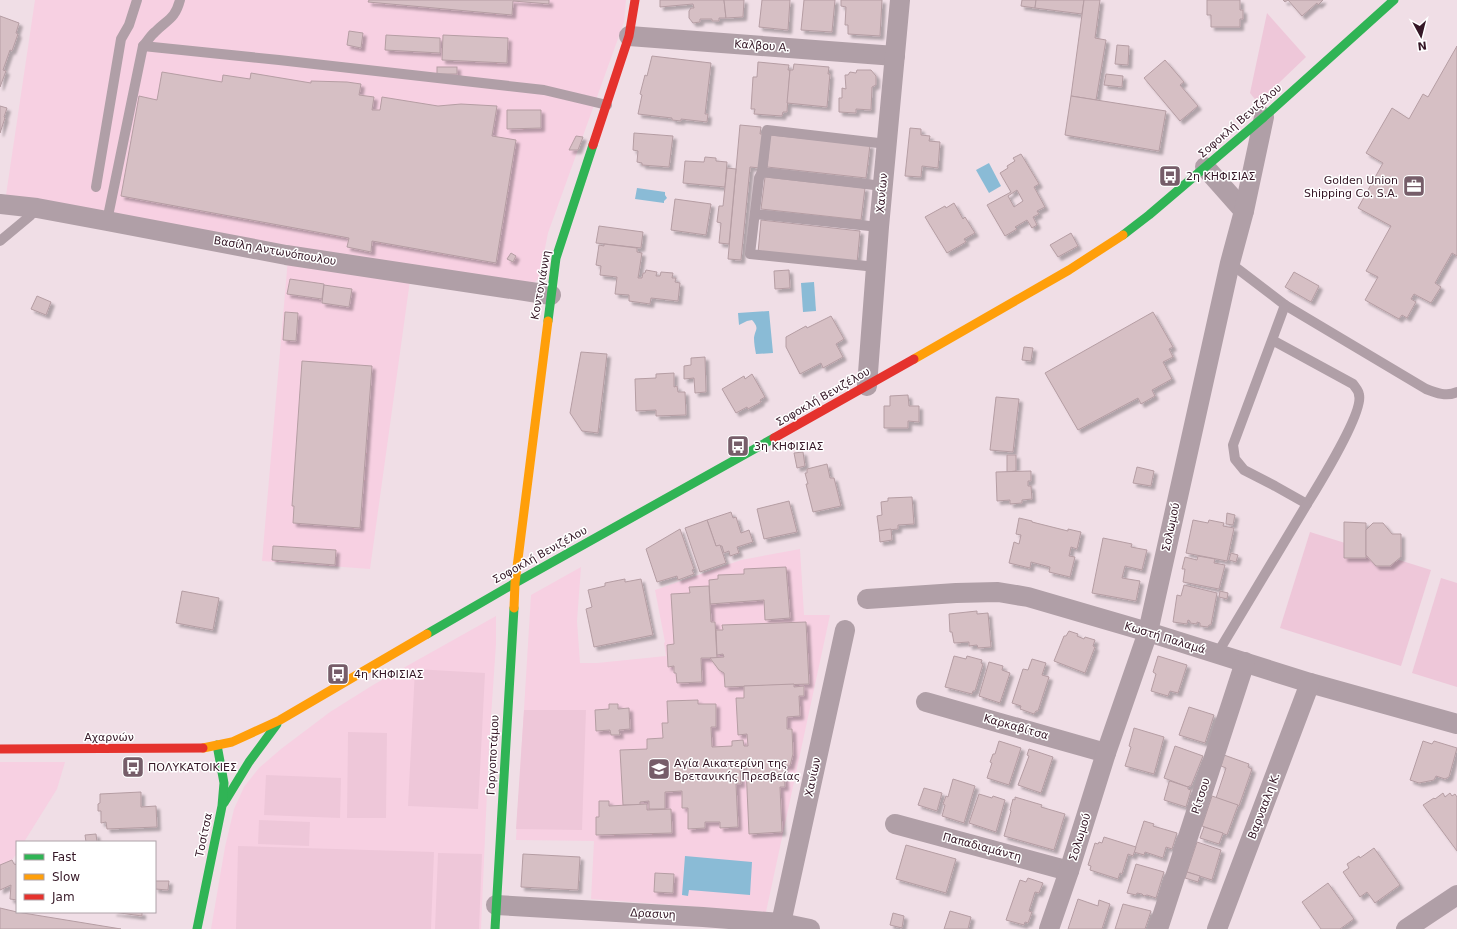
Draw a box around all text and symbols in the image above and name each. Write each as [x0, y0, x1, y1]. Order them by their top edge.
north arrow [1401, 16, 1441, 56]
street label: Καλβου Α. [734, 38, 790, 54]
text: N [1417, 38, 1428, 52]
street label: Σοφοκλή Βενιζέλου [1196, 81, 1284, 161]
bus stop icon: 2η ΚΗΦΙΣΙΑΣ [1157, 163, 1183, 189]
place label: 2η ΚΗΦΙΣΙΑΣ [1186, 170, 1256, 183]
street label: Χανίων [874, 173, 890, 213]
office icon: Golden Union Shipping Co. S.A. [1401, 173, 1427, 199]
place label: Golden Union Shipping Co. S.A. [1304, 174, 1398, 200]
street label: Βασίλη Αντωνόπουλου [213, 234, 337, 268]
street label: Κοντογιάννη [529, 249, 553, 321]
street label: Σοφοκλή Βενιζέλου [774, 365, 872, 429]
bus stop icon: 3η ΚΗΦΙΣΙΑΣ [725, 433, 751, 459]
place label: 3η ΚΗΦΙΣΙΑΣ [754, 440, 824, 453]
street label: Σολωμού [1159, 501, 1183, 553]
street label: Σοφοκλή Βενιζέλου [490, 524, 590, 586]
street label: Κωστή Παλαμά [1123, 619, 1207, 657]
bus stop icon: 4η ΚΗΦΙΣΙΑΣ [325, 661, 351, 687]
place label: 4η ΚΗΦΙΣΙΑΣ [354, 668, 424, 681]
street label: Καρκαβίτσα [982, 712, 1050, 742]
street label: Γοργοποτάμου [484, 715, 502, 795]
street label: Αχαρνών [84, 731, 134, 744]
bus stop icon: ΠΟΛΥΚΑΤΟΙΚΙΕΣ [120, 754, 146, 780]
school or university icon: Αγία Αικατερίνη της Βρετανικής Πρεσβείας [646, 756, 672, 782]
street label: Χανίων [802, 756, 824, 798]
place label: Αγία Αικατερίνη της Βρετανικής Πρεσβείας [674, 757, 800, 783]
place label: ΠΟΛΥΚΑΤΟΙΚΙΕΣ [148, 761, 237, 774]
street label: Βαρνααλη Κ. [1245, 771, 1283, 841]
street label: Ρίτσου [1189, 776, 1213, 816]
street label: Σολωμού [1067, 811, 1093, 863]
street label: Τοσίτσα [193, 812, 215, 859]
street label: Παπαδιαμάντη [941, 830, 1023, 864]
legend [16, 841, 156, 913]
text: Fast [52, 850, 76, 864]
text: Slow [52, 870, 80, 884]
text: Jam [51, 890, 75, 904]
street label: Δρασινη [630, 906, 676, 922]

